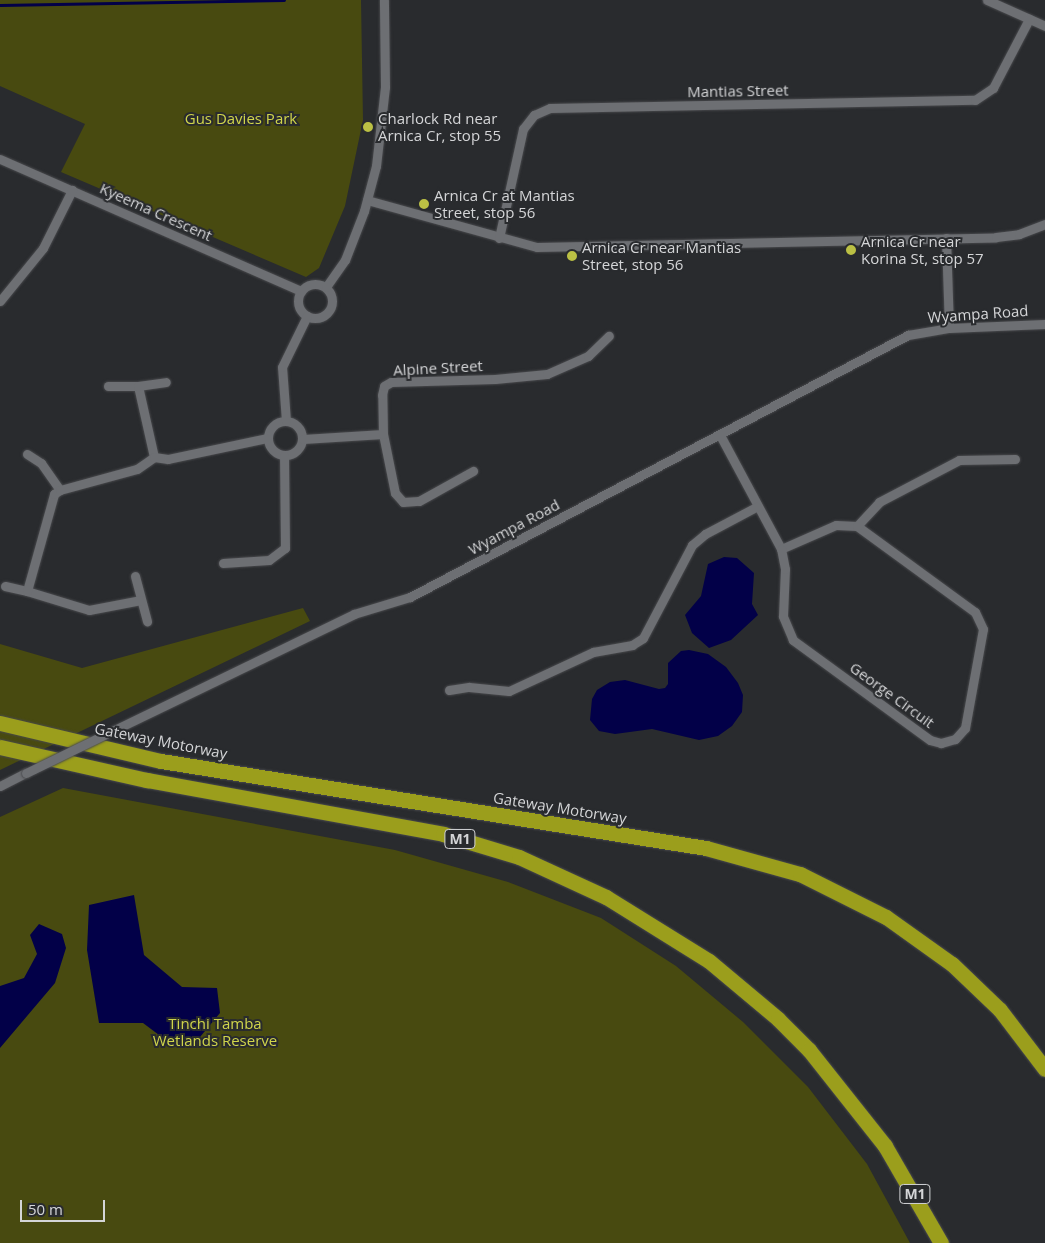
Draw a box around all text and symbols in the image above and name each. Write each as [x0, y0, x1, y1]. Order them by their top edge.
street label: Mantias Street [687, 81, 789, 101]
place label: Charlock Rd near Arnica Cr, stop 55 [378, 109, 501, 144]
park label: Gus Davies Park [185, 110, 297, 128]
marker: Charlock Rd near Arnica Cr, stop 55 [362, 121, 374, 133]
street label: Kyeema Crescent [97, 179, 215, 245]
place label: Arnica Cr at Mantias Street, stop 56 [434, 186, 575, 221]
marker: Arnica Cr at Mantias Street, stop 56 [418, 198, 430, 210]
place label: Arnica Cr near Korina St, stop 57 [861, 232, 984, 267]
place label: Arnica Cr near Mantias Street, stop 56 [582, 238, 741, 273]
marker: Arnica Cr near Korina St, stop 57 [845, 244, 857, 256]
marker: Arnica Cr near Mantias Street, stop 56 [566, 250, 578, 262]
street label: Wyampa Road [927, 302, 1029, 326]
street label: Alpine Street [393, 357, 483, 379]
street label: Wyampa Road [465, 495, 563, 559]
street label: George Circuit [846, 658, 938, 732]
street label: Gateway Motorway [93, 719, 229, 763]
street label: Gateway Motorway [492, 789, 628, 827]
road number: M1 [444, 828, 476, 851]
park label: Tinchi Tamba Wetlands Reserve [153, 1014, 277, 1049]
road number: M1 [899, 1182, 931, 1206]
scale bar [22, 1190, 108, 1222]
text: 50 m [28, 1199, 63, 1219]

